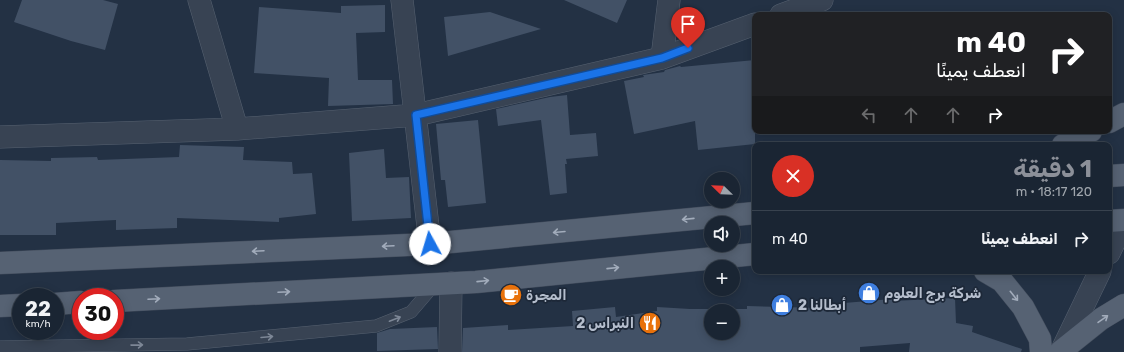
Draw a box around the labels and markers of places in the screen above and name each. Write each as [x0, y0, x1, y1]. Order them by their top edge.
pin [671, 7.0, 705, 48]
shop icon: شركة برج العلوم [856, 280, 882, 306]
cafe icon: المجرة [498, 282, 524, 308]
place label: شركة برج العلوم [884, 285, 982, 303]
place label: المجرة [526, 287, 567, 304]
shop icon: أبطالنا 2 [769, 292, 795, 318]
place label: أبطالنا 2 [798, 297, 846, 314]
restaurant icon: النبراس 2 [637, 310, 663, 336]
place label: النبراس 2 [576, 315, 634, 332]

